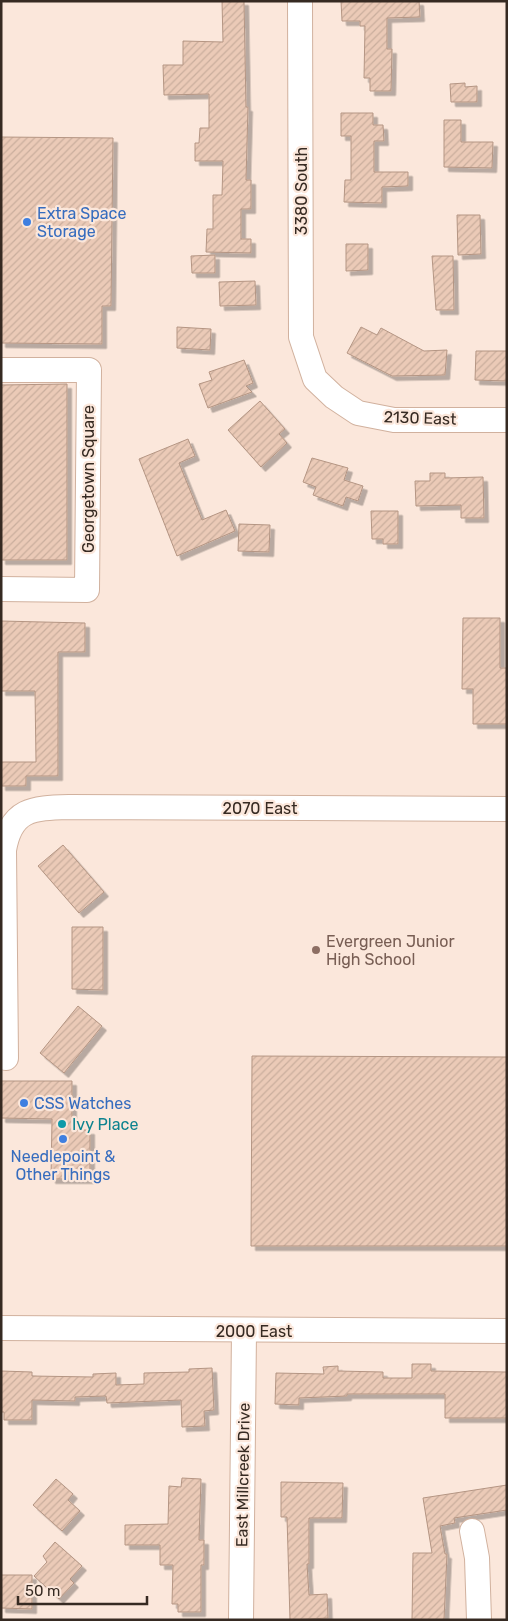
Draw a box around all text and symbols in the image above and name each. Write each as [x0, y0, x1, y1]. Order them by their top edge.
street label: 3380 South [292, 147, 311, 235]
place label: Extra Space Storage [37, 204, 126, 241]
marker: Extra Space Storage [21, 216, 33, 228]
street label: Georgetown Square [79, 405, 98, 553]
street label: 2130 East [383, 407, 457, 429]
street label: 2070 East [223, 799, 297, 818]
place label: Evergreen Junior High School [326, 932, 454, 969]
marker: Evergreen Junior High School [310, 944, 322, 956]
place label: CSS Watches [34, 1094, 131, 1113]
marker: CSS Watches [18, 1097, 30, 1109]
place label: Ivy Place [72, 1115, 138, 1134]
marker: Ivy Place [56, 1118, 68, 1130]
marker: Needlepoint & Other Things [57, 1133, 69, 1145]
place label: Needlepoint & Other Things [11, 1147, 115, 1184]
street label: 2000 East [216, 1322, 292, 1341]
street label: East Millcreek Drive [232, 1403, 254, 1547]
scale bar [18, 1574, 146, 1606]
text: 50 m [25, 1582, 60, 1600]

